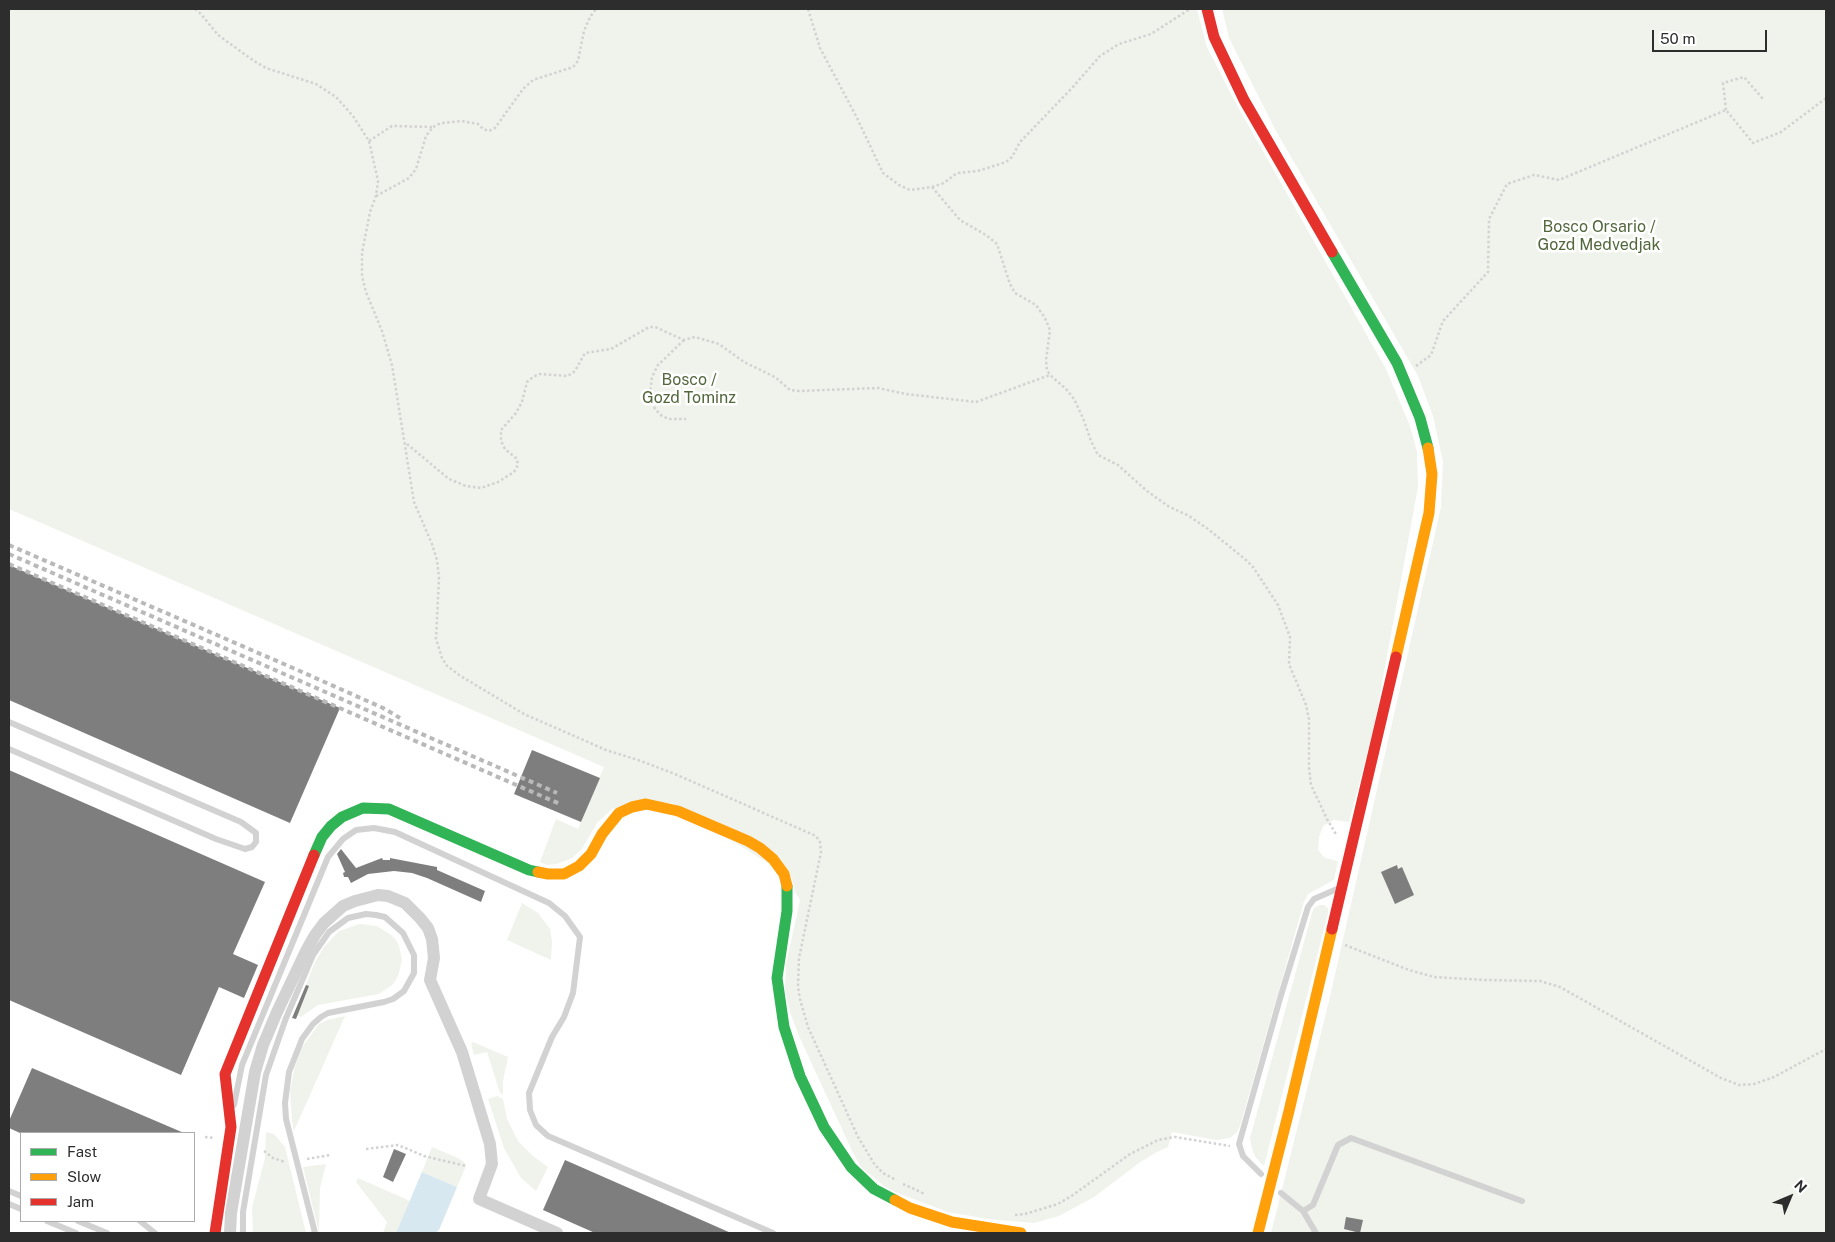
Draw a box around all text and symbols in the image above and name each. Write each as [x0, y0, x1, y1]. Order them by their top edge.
scale bar [1655, 20, 1770, 52]
text: 50 m [1660, 30, 1695, 47]
park label: Bosco Orsario / Gozd Medvedjak [1538, 217, 1660, 255]
park label: Bosco / Gozd Tominz [642, 370, 736, 408]
legend [20, 1132, 195, 1222]
text: Fast [67, 1143, 97, 1160]
text: Slow [67, 1168, 101, 1185]
north arrow [1765, 1172, 1815, 1222]
text: N [1791, 1177, 1810, 1196]
text: Jam [67, 1193, 94, 1210]

